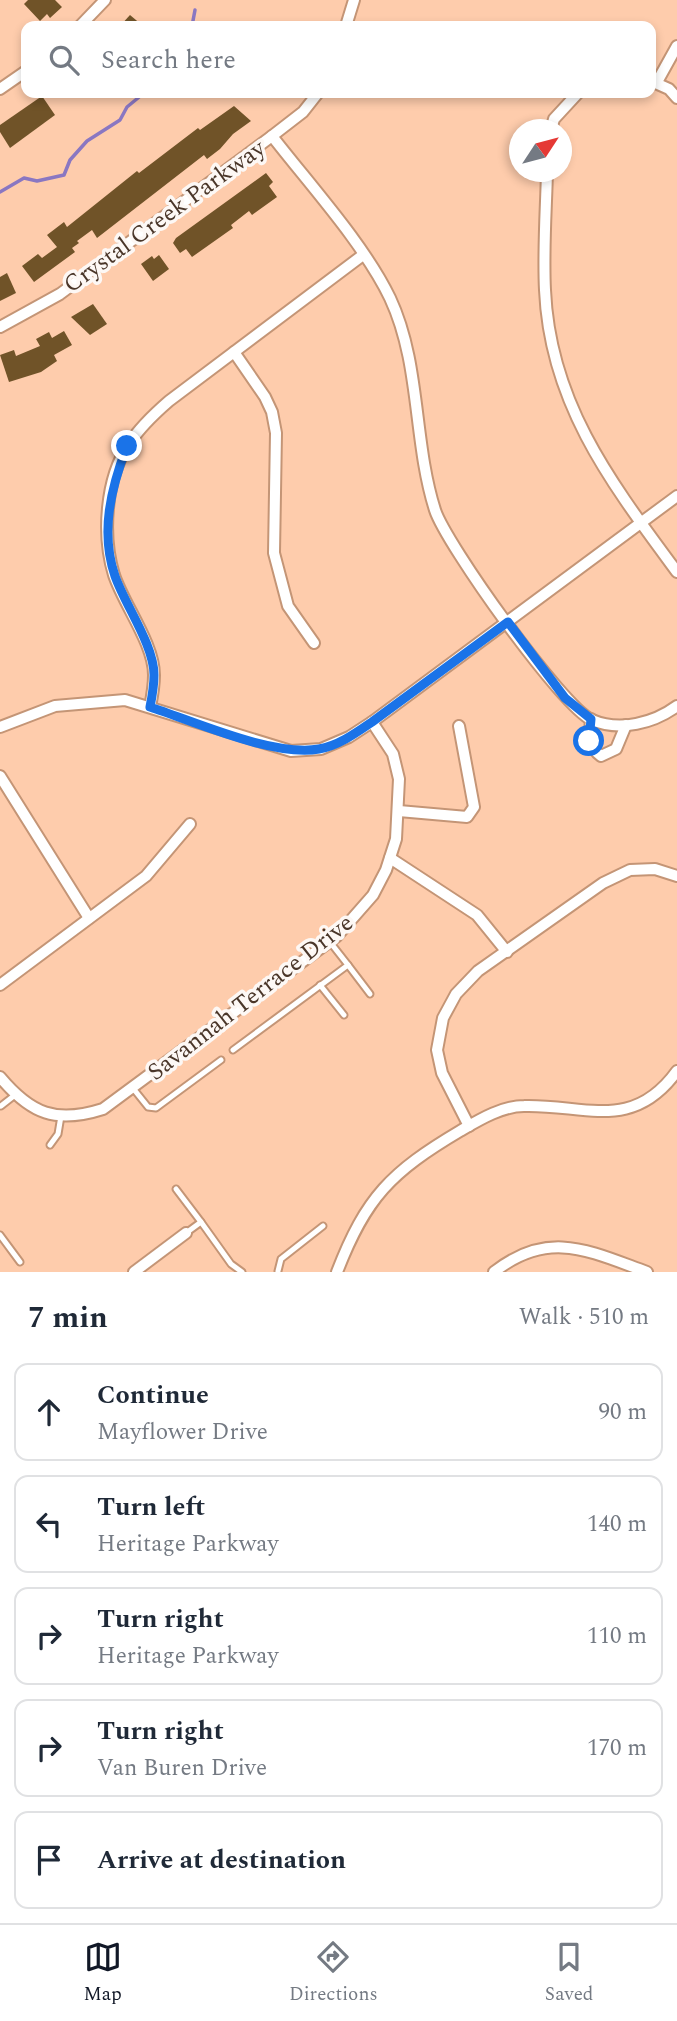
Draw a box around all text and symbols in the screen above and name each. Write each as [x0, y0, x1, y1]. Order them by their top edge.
search box [21, 21, 656, 98]
text: Search here [101, 40, 236, 80]
icon: search [45, 41, 83, 79]
north arrow [509, 119, 572, 182]
street label: Crystal Creek Parkway [56, 130, 274, 303]
route end [111, 430, 142, 461]
route start [573, 725, 604, 756]
street label: Savannah Terrace Drive [140, 906, 361, 1090]
text: 7 min [28, 1295, 108, 1341]
text: Walk · 510 m [519, 1300, 649, 1335]
text: Continue [97, 1375, 209, 1415]
icon: ahead [30, 1393, 68, 1431]
text: 90 m [598, 1395, 647, 1430]
text: Mayflower Drive [97, 1415, 268, 1450]
text: Turn left [97, 1487, 205, 1527]
icon: left [30, 1505, 68, 1543]
text: 140 m [587, 1507, 647, 1542]
text: Heritage Parkway [97, 1527, 279, 1562]
text: Turn right [97, 1599, 224, 1639]
icon: right [30, 1617, 68, 1655]
text: 110 m [587, 1619, 647, 1654]
text: Heritage Parkway [97, 1639, 279, 1674]
text: Turn right [97, 1711, 224, 1751]
icon: right [30, 1729, 68, 1767]
text: 170 m [587, 1731, 647, 1766]
text: Van Buren Drive [97, 1751, 267, 1786]
text: Arrive at destination [97, 1840, 346, 1880]
icon: arrive [30, 1841, 68, 1879]
tab: Map [84, 1938, 122, 2009]
tab: Directions [289, 1938, 378, 2009]
tab: Saved [545, 1938, 593, 2009]

